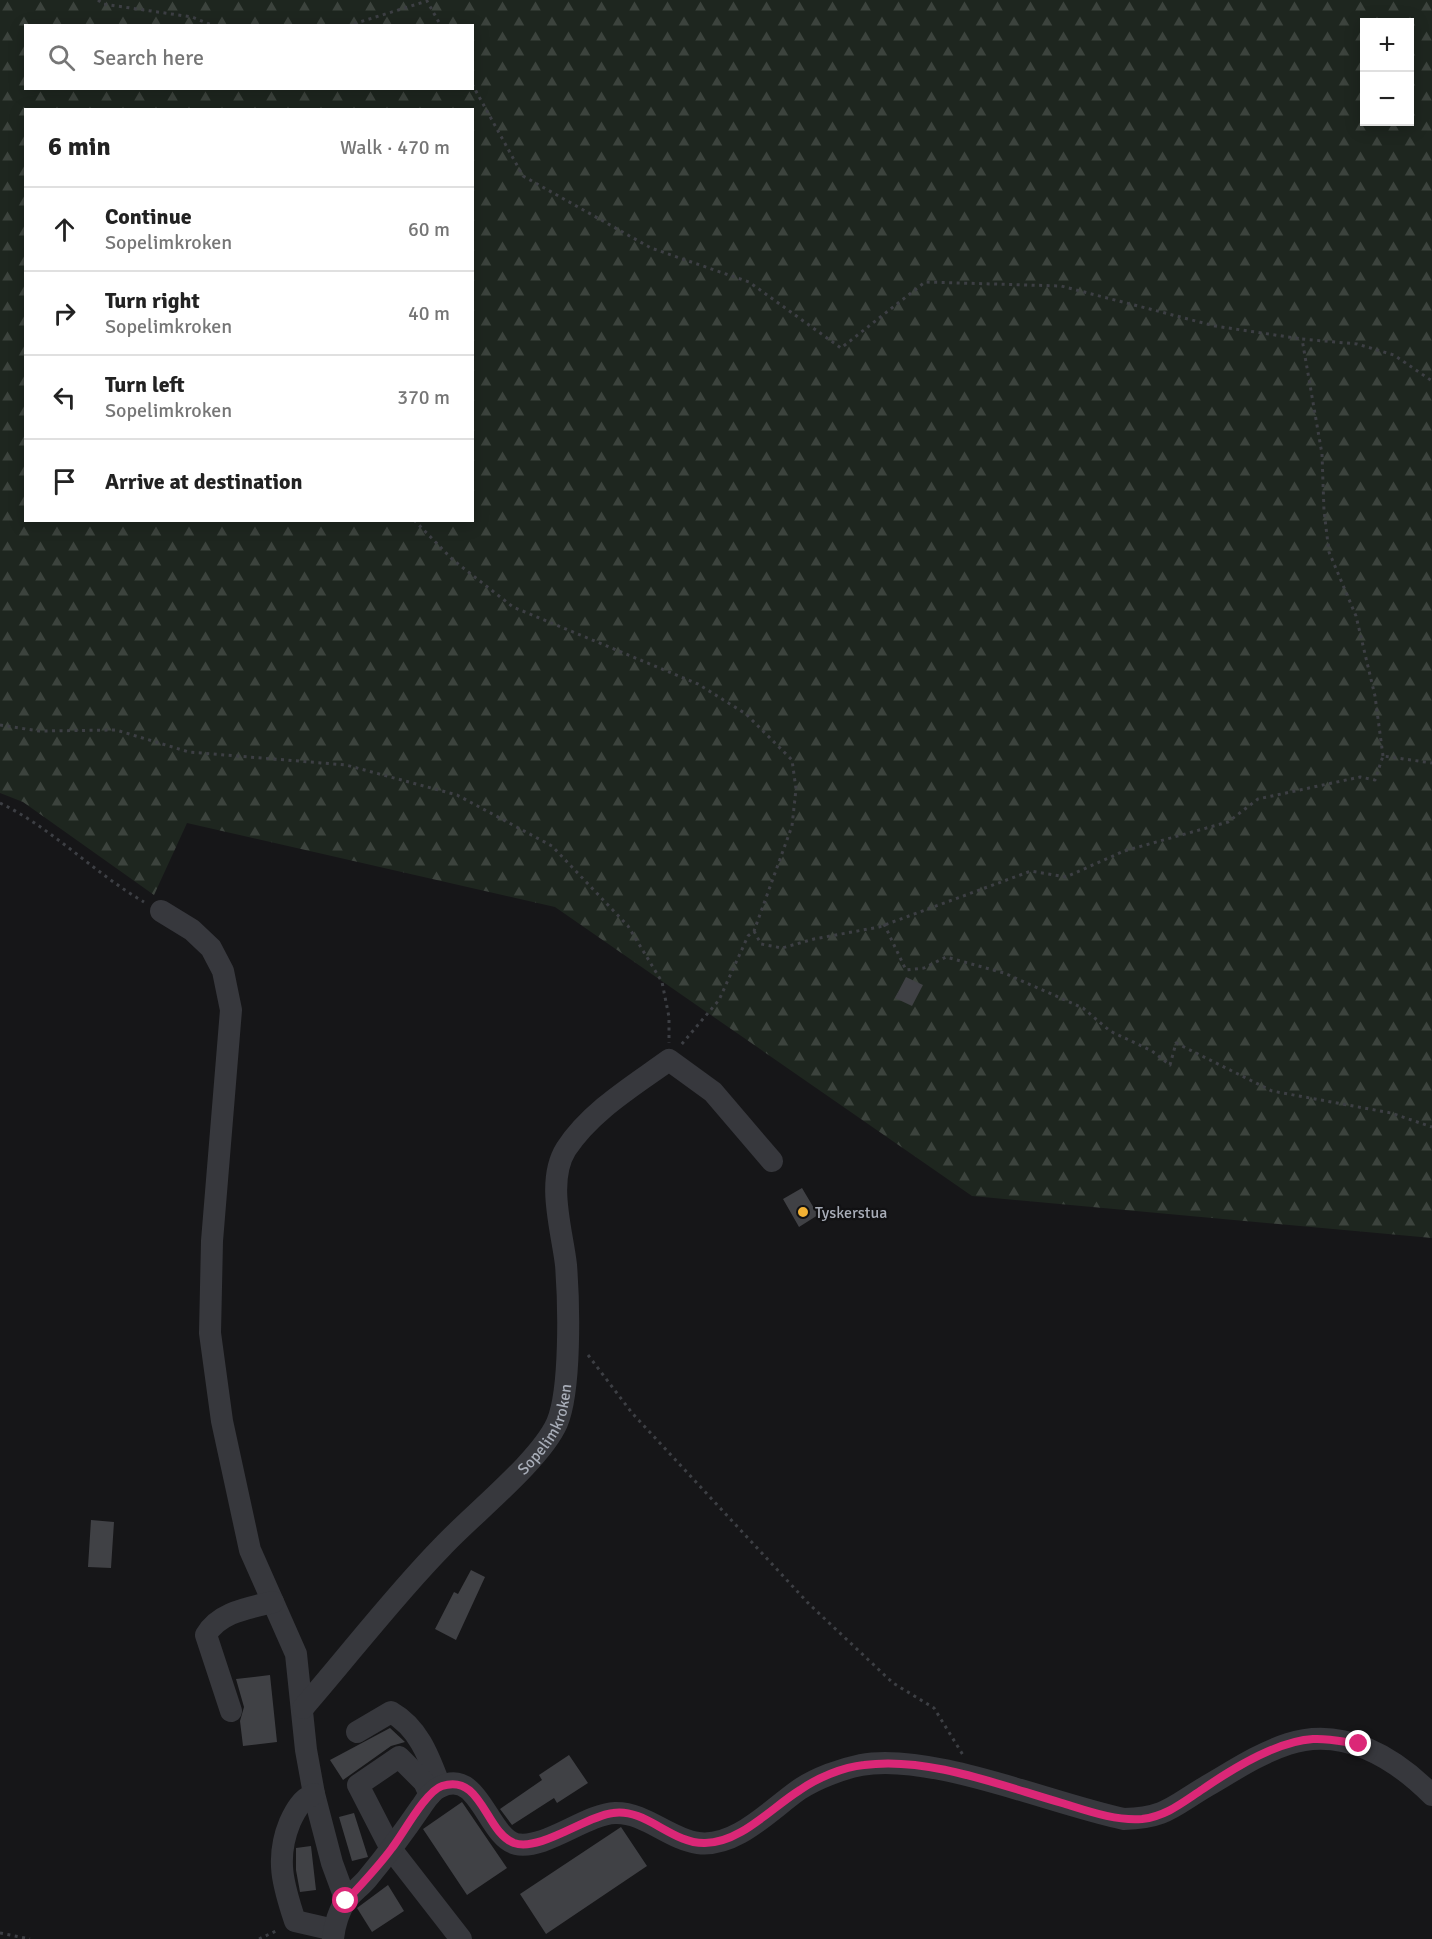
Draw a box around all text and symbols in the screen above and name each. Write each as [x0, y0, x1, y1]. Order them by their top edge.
map controls [1360, 18, 1414, 126]
button: + [1360, 18, 1414, 72]
search box [24, 24, 474, 90]
icon: search [45, 41, 78, 74]
text: Search here [93, 44, 204, 71]
button: − [1360, 72, 1414, 126]
text: 6 min [48, 131, 111, 163]
text: Walk · 470 m [340, 135, 450, 160]
text: Continue [105, 203, 192, 230]
icon: ahead [48, 213, 81, 246]
text: 60 m [408, 217, 450, 242]
text: Sopelimkroken [105, 230, 232, 255]
text: Turn right [105, 287, 200, 314]
icon: right [48, 297, 81, 330]
text: 40 m [408, 301, 450, 326]
text: Sopelimkroken [105, 314, 232, 339]
text: Turn left [105, 371, 185, 398]
icon: left [48, 381, 81, 414]
text: 370 m [397, 385, 450, 410]
text: Sopelimkroken [105, 398, 232, 423]
icon: arrive [48, 465, 81, 498]
text: Arrive at destination [105, 468, 302, 495]
place label: Tyskerstua [815, 1203, 887, 1223]
marker: Tyskerstua [796, 1205, 810, 1219]
street label: Sopelimkroken [513, 1383, 576, 1479]
route end [1345, 1730, 1371, 1756]
route start [332, 1887, 358, 1913]

